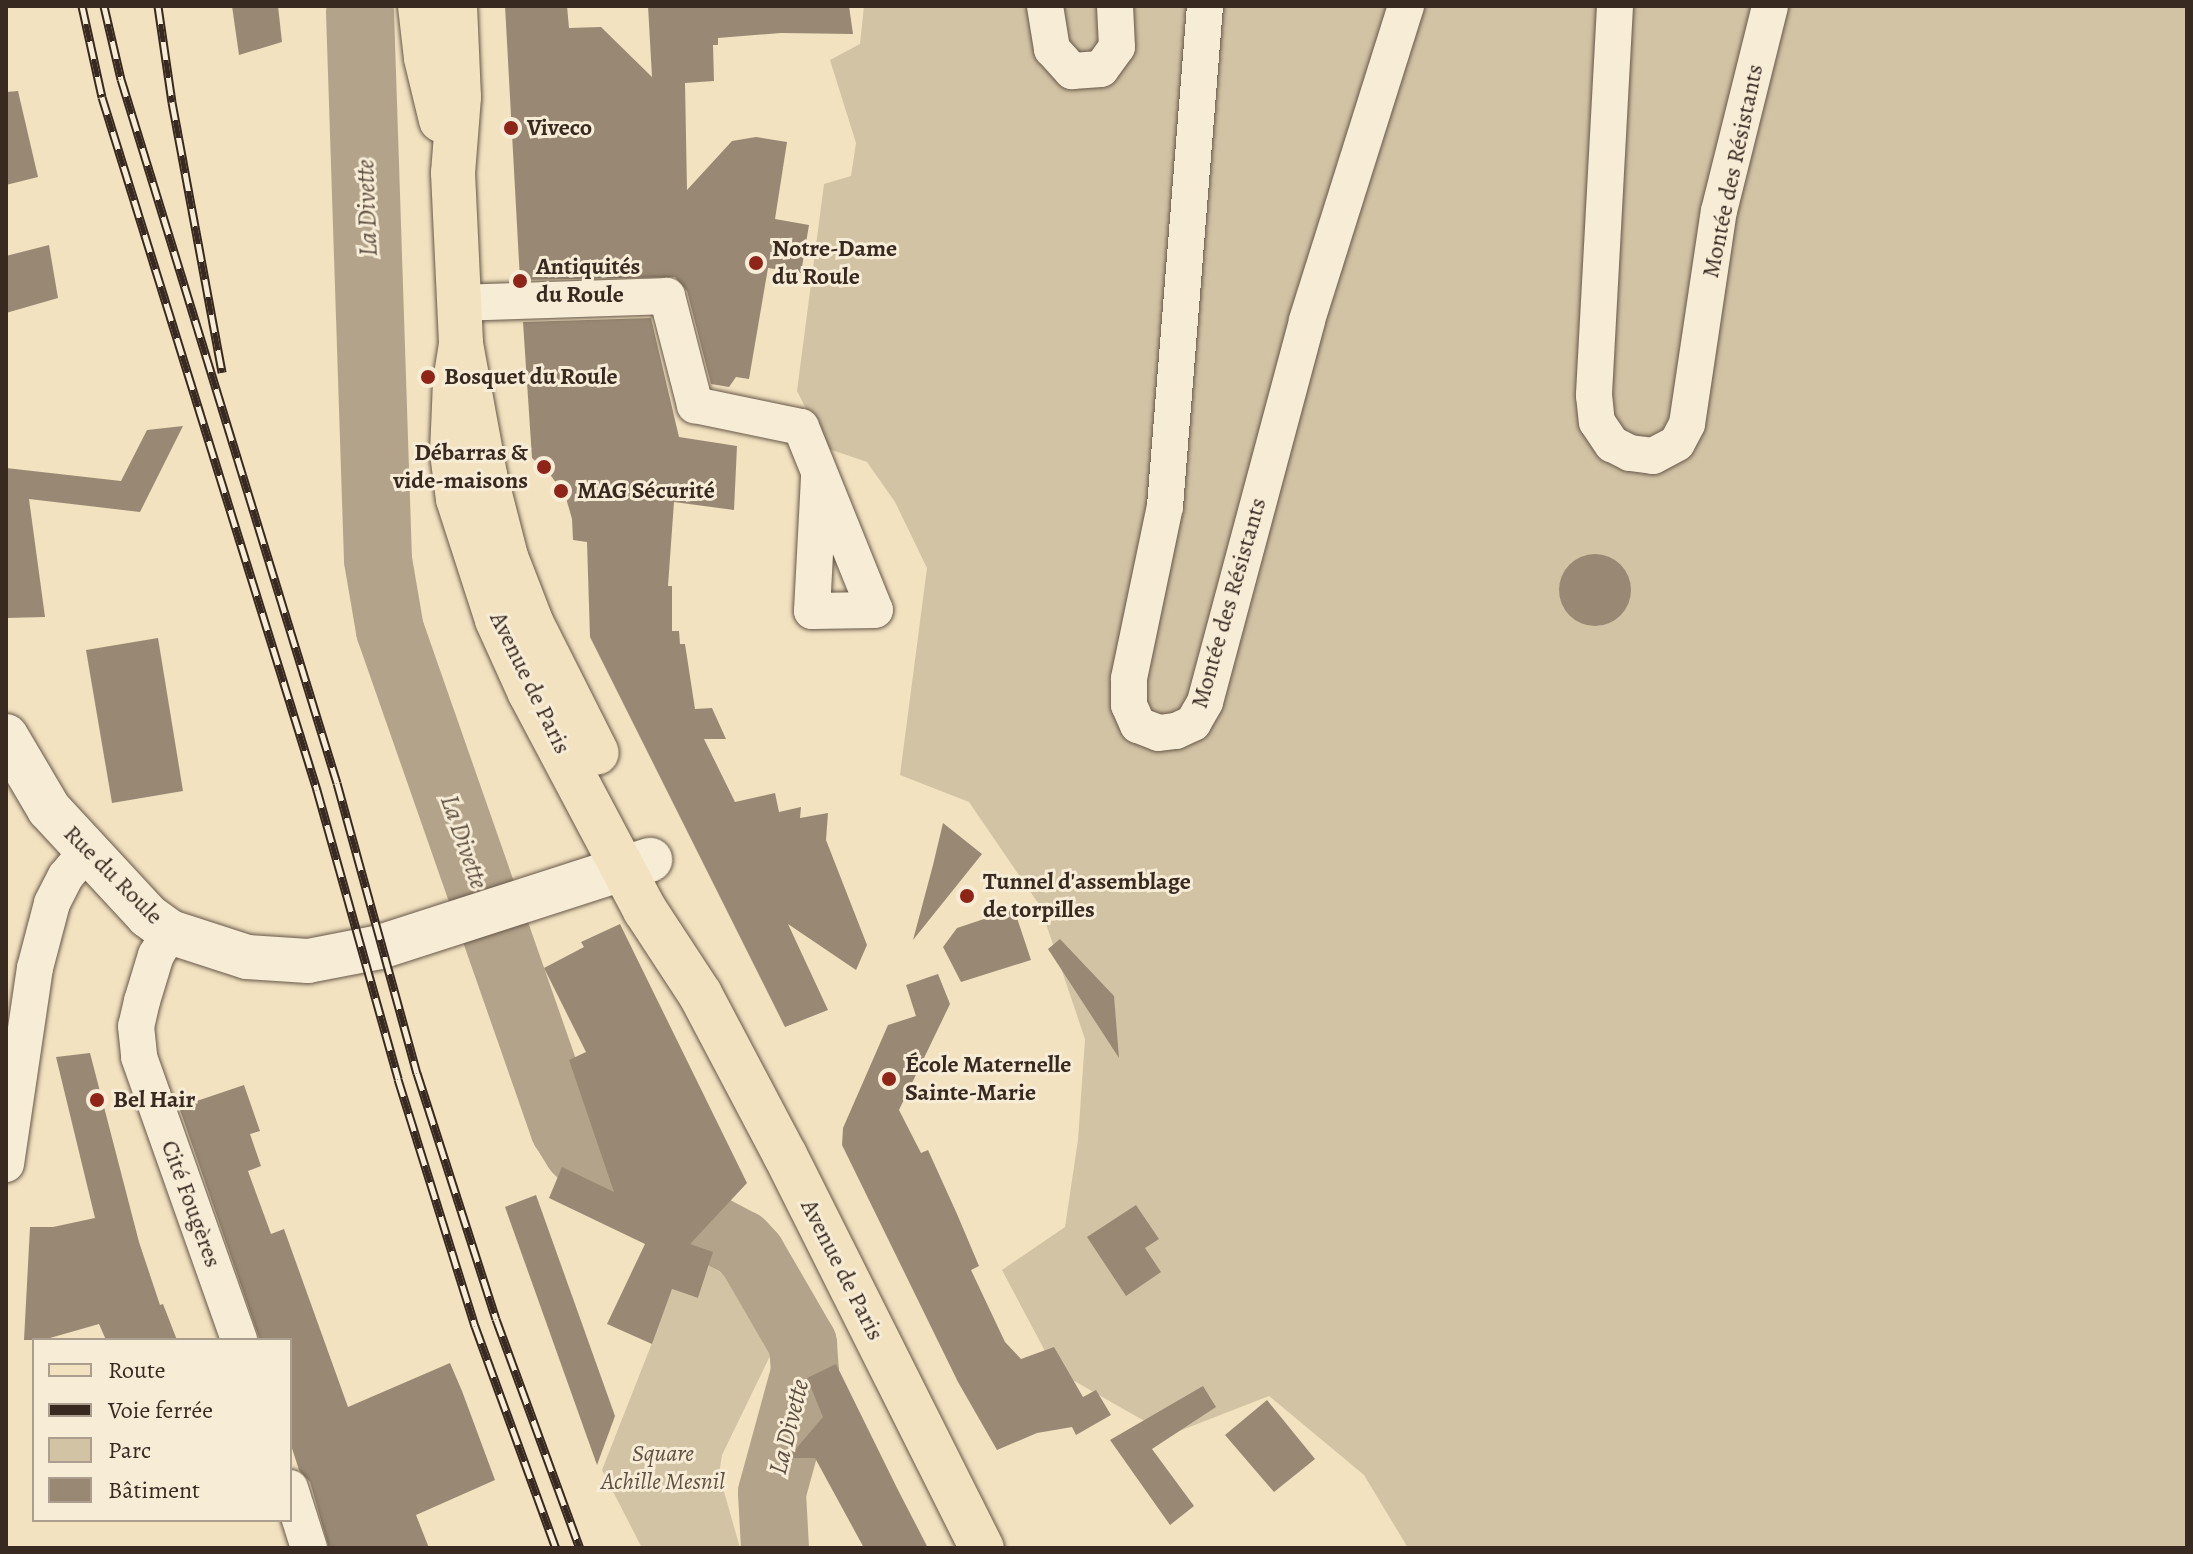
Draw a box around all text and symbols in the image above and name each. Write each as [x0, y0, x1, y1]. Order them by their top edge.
street label: Montée des Résistants [1696, 62, 1770, 280]
place label: Viveco [527, 114, 592, 142]
marker: Viveco [502, 119, 520, 137]
water label: La Divette [350, 159, 384, 257]
place label: Notre-Dame du Roule [772, 235, 897, 291]
place label: Antiquités du Roule [536, 253, 640, 309]
marker: Notre-Dame du Roule [747, 254, 765, 272]
marker: Antiquités du Roule [511, 272, 529, 290]
place label: Bosquet du Roule [444, 363, 618, 391]
marker: Bosquet du Roule [419, 368, 437, 386]
place label: Débarras & vide-maisons [393, 439, 528, 495]
marker: Débarras & vide-maisons [535, 458, 553, 476]
place label: MAG Sécurité [577, 477, 715, 505]
marker: MAG Sécurité [552, 482, 570, 500]
street label: Montée des Résistants [1185, 494, 1273, 712]
street label: Avenue de Paris [483, 607, 577, 759]
water label: La Divette [433, 791, 495, 893]
street label: Rue du Roule [57, 819, 169, 931]
place label: Tunnel d'assemblage de torpilles [983, 868, 1191, 924]
marker: Tunnel d'assemblage de torpilles [958, 887, 976, 905]
place label: École Maternelle Sainte-Marie [905, 1051, 1071, 1107]
marker: École Maternelle Sainte-Marie [880, 1070, 898, 1088]
place label: Bel Hair [113, 1086, 195, 1114]
marker: Bel Hair [88, 1091, 106, 1109]
street label: Cité Fougères [155, 1137, 227, 1271]
street label: Avenue de Paris [794, 1195, 890, 1345]
legend [32, 1338, 292, 1522]
text: Route [108, 1354, 166, 1386]
water label: La Divette [762, 1376, 816, 1478]
text: Voie ferrée [108, 1394, 213, 1426]
text: Parc [108, 1434, 151, 1466]
park label: Square Achille Mesnil [601, 1440, 725, 1496]
text: Bâtiment [108, 1474, 200, 1506]

